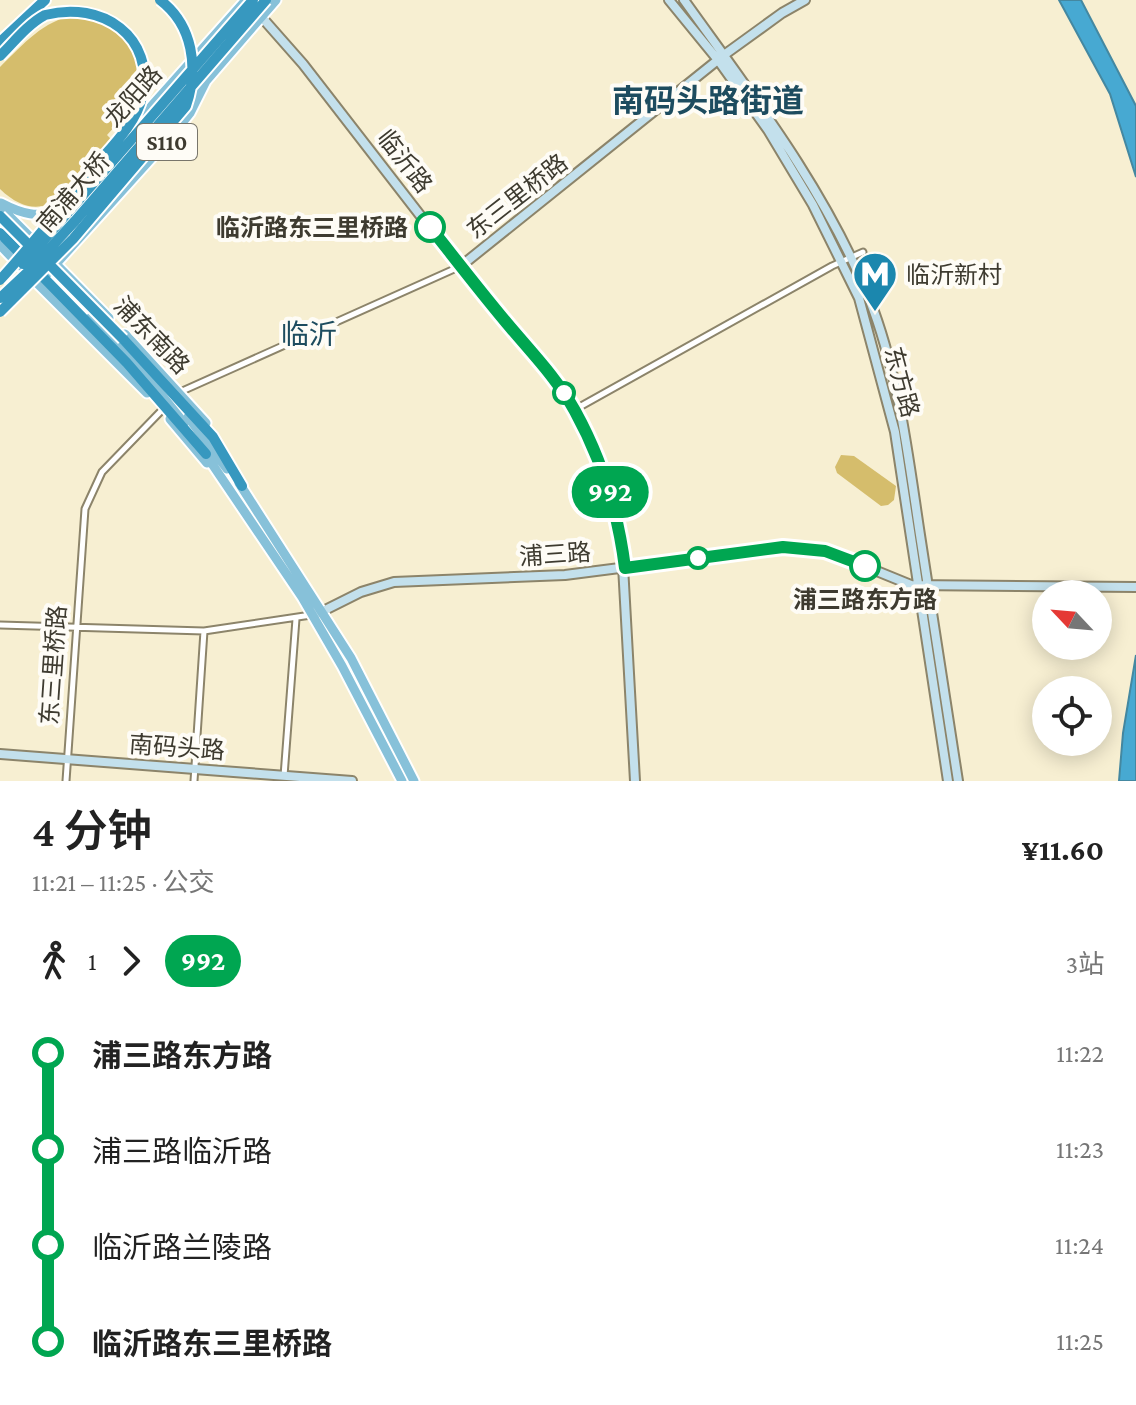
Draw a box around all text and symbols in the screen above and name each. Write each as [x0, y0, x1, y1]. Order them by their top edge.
street label: 龙阳路 [99, 60, 167, 132]
district label: 南码头路街道 [612, 83, 804, 119]
road number: S110 [137, 124, 197, 160]
street label: 临沂路 [372, 124, 438, 198]
street label: 南浦大桥 [31, 147, 115, 237]
street label: 东三里桥路 [461, 148, 573, 244]
marker: 临沂路东三里桥路 [415, 212, 445, 242]
place label: 临沂路东三里桥路 [216, 214, 408, 241]
metro station icon: 临沂新村 [851, 250, 899, 313]
place label: 临沂新村 [906, 261, 1002, 288]
street label: 浦东南路 [109, 291, 195, 379]
district label: 临沂 [281, 319, 337, 350]
street label: 东方路 [880, 344, 924, 420]
unlabelled marker [553, 382, 575, 404]
line badge: 992 [564, 466, 656, 518]
text: 992 [588, 476, 632, 507]
street label: 浦三路 [518, 538, 592, 570]
unlabelled marker [687, 547, 709, 569]
marker: 浦三路东方路 [850, 551, 880, 581]
north arrow [1032, 580, 1112, 660]
map controls [1032, 580, 1112, 756]
place label: 浦三路东方路 [793, 586, 937, 613]
street label: 东三里桥路 [35, 604, 71, 726]
button: locate [1032, 676, 1112, 756]
street label: 南码头路 [128, 730, 226, 764]
text: 4 分钟 [32, 807, 152, 855]
text: ¥11.60 [1022, 833, 1104, 866]
text: 11:21 – 11:25 · 公交 [32, 868, 215, 897]
icon: walk [32, 939, 76, 983]
icon: forward [109, 939, 153, 983]
text: 992 [181, 945, 225, 976]
text: 1 [88, 947, 97, 976]
text: 3站 [1066, 950, 1104, 979]
text: 浦三路东方路 [92, 1039, 272, 1072]
text: 11:22 [1056, 1039, 1104, 1068]
text: 浦三路临沂路 [92, 1135, 272, 1168]
text: 11:23 [1056, 1135, 1104, 1164]
text: 临沂路兰陵路 [92, 1231, 272, 1264]
text: 11:24 [1055, 1231, 1104, 1260]
text: 临沂路东三里桥路 [92, 1327, 332, 1360]
text: 11:25 [1056, 1327, 1104, 1356]

